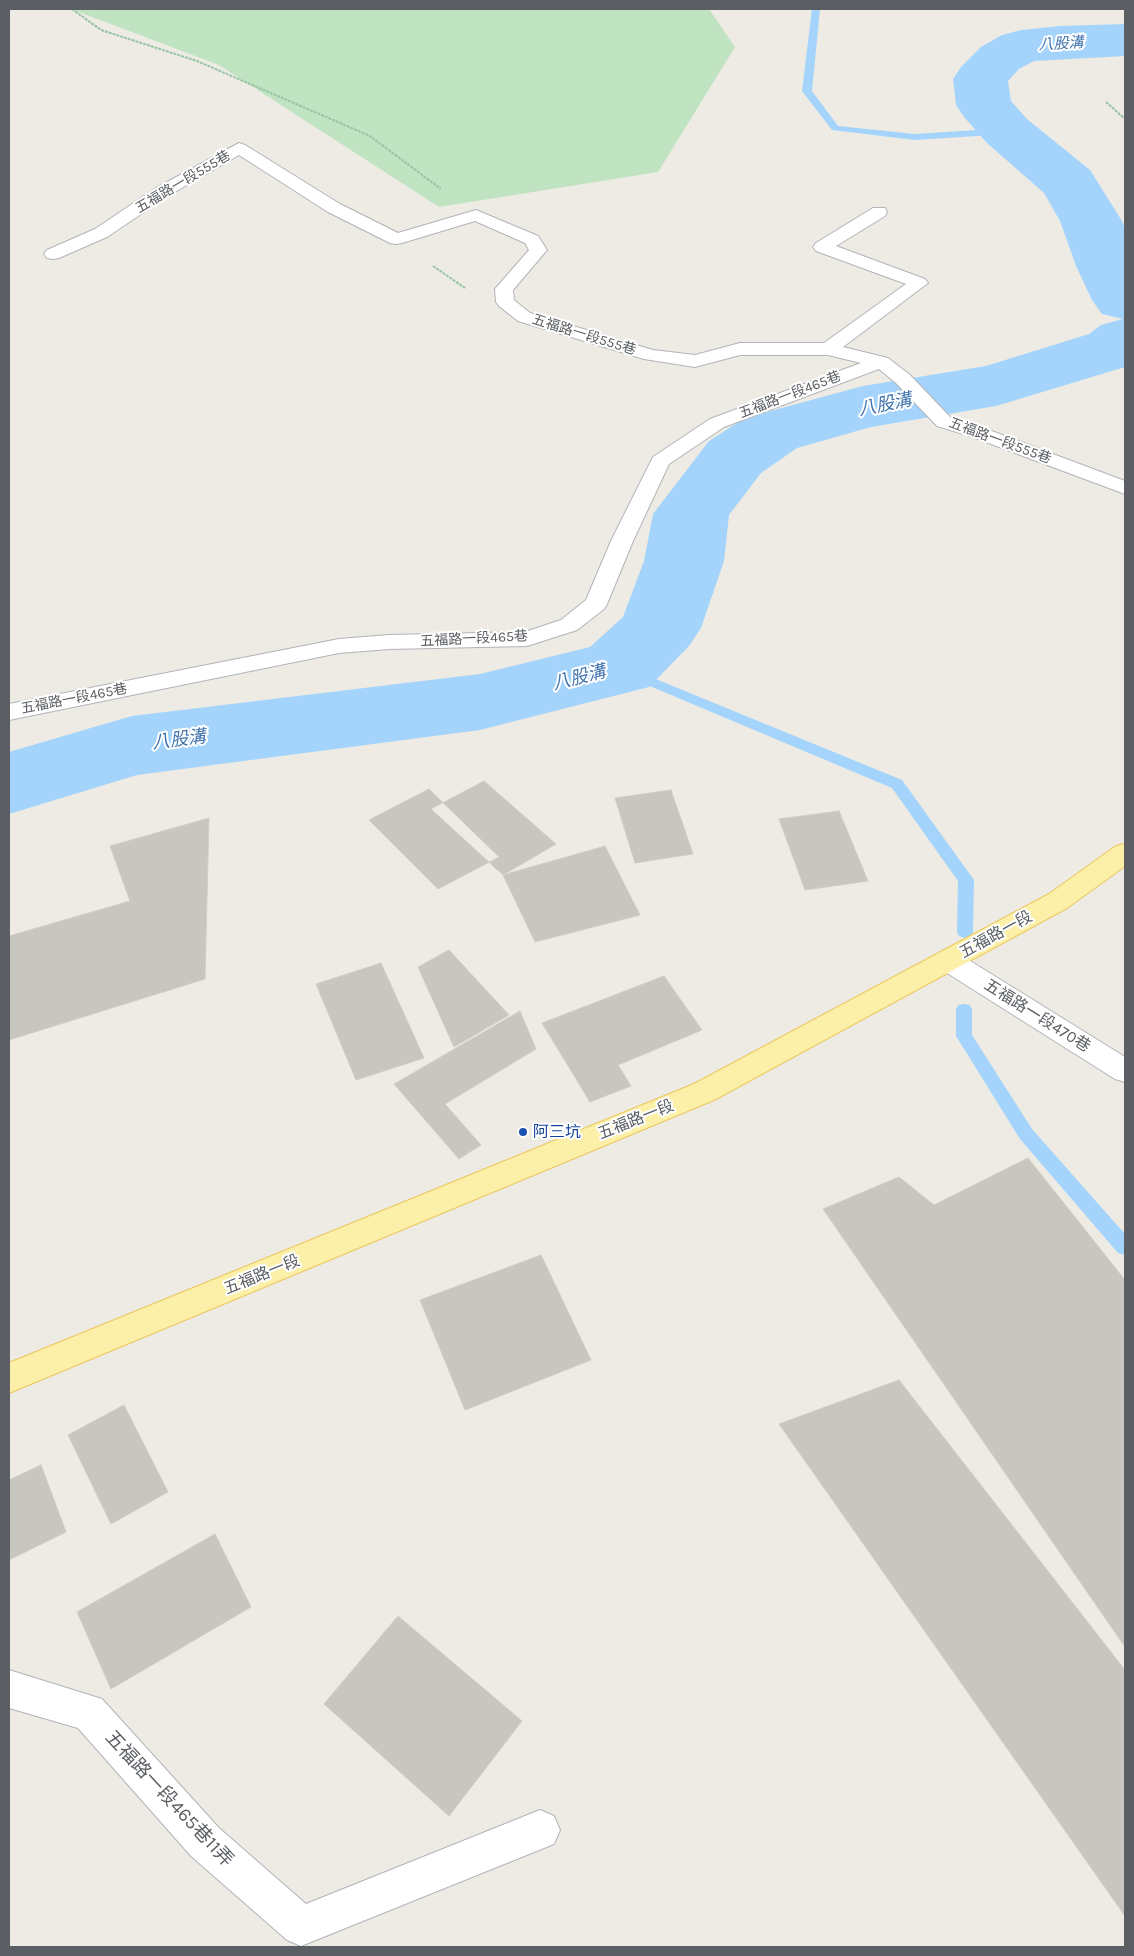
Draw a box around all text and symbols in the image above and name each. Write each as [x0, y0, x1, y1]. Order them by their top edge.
water label: 八股溝 [1038, 34, 1084, 54]
street label: 五福路一段555巷 [133, 147, 233, 217]
street label: 五福路一段555巷 [530, 311, 638, 359]
street label: 五福路一段465巷 [737, 368, 843, 422]
water label: 八股溝 [856, 389, 914, 421]
street label: 五福路一段555巷 [947, 415, 1053, 467]
street label: 五福路一段465巷 [420, 628, 528, 650]
water label: 八股溝 [550, 661, 608, 695]
street label: 五福路一段465巷 [20, 680, 128, 718]
water label: 八股溝 [151, 726, 207, 754]
street label: 五福路一段 [956, 907, 1036, 963]
street label: 五福路一段470巷 [980, 976, 1094, 1056]
street label: 五福路一段 [595, 1096, 677, 1144]
place label: 阿三坑 [533, 1122, 581, 1142]
marker: 阿三坑 [517, 1126, 529, 1138]
street label: 五福路一段 [221, 1251, 303, 1299]
street label: 五福路一段465巷11弄 [100, 1726, 238, 1872]

